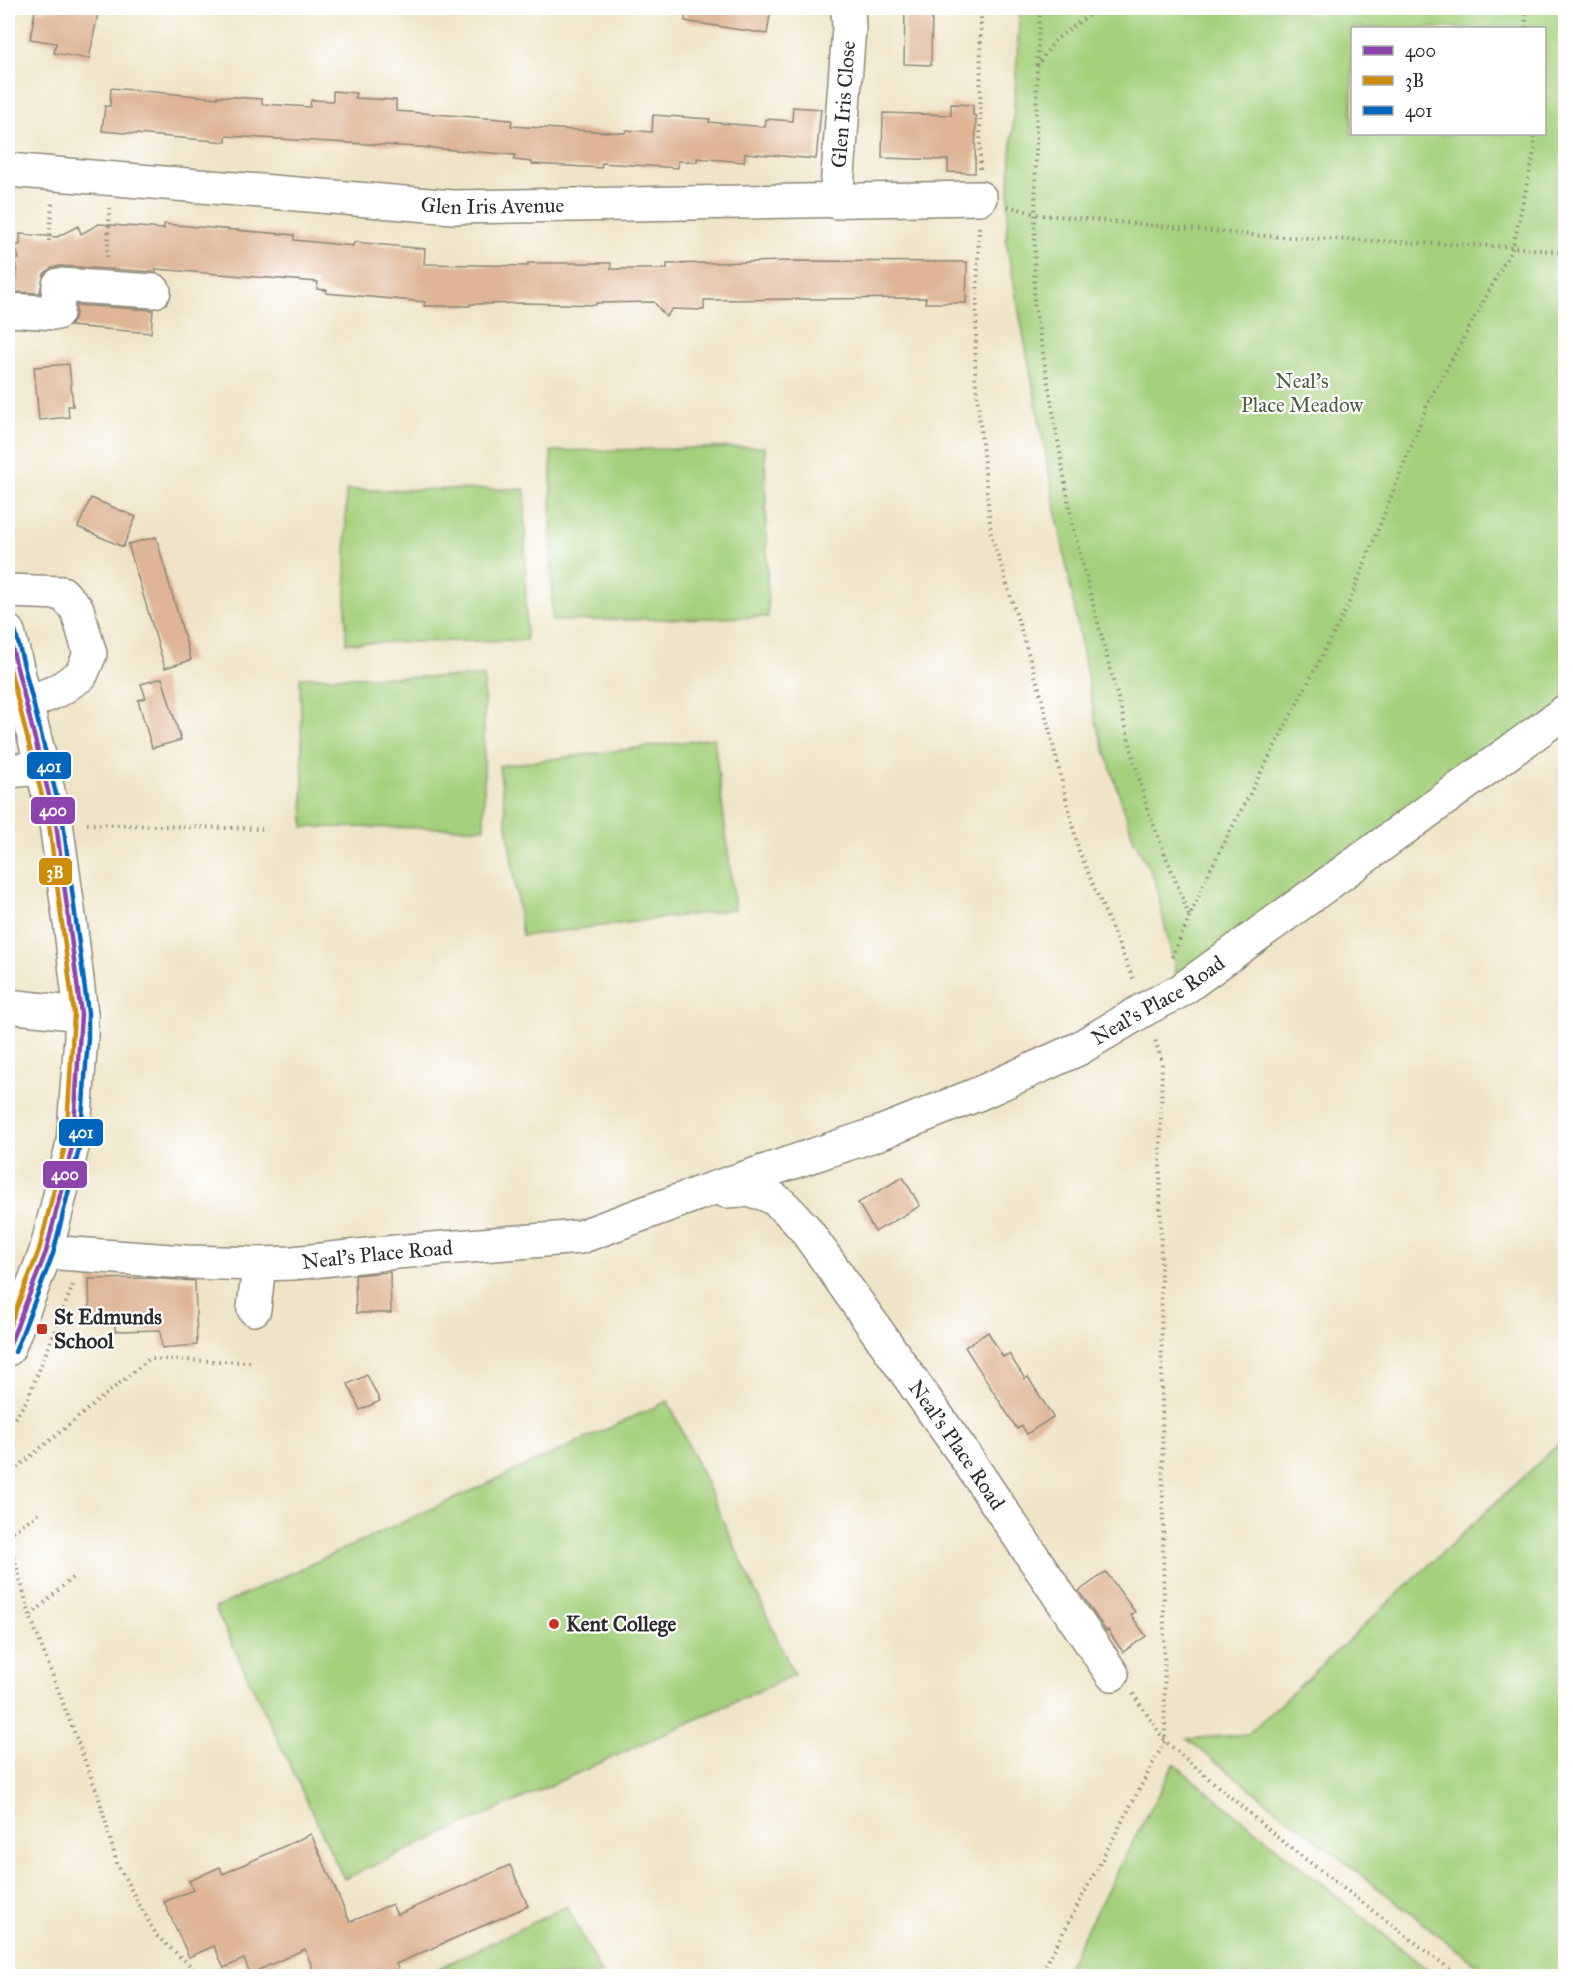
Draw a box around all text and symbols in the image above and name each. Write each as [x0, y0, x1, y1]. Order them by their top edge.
legend [1351, 27, 1546, 135]
street label: Glen Iris Close [826, 39, 861, 169]
text: 400 [1405, 40, 1436, 62]
text: 3B [1405, 70, 1424, 92]
text: 401 [1405, 100, 1432, 122]
street label: Glen Iris Avenue [420, 191, 565, 220]
park label: Neal's Place Meadow [1241, 368, 1364, 418]
line badge: 401 [26, 751, 72, 780]
text: 401 [37, 757, 62, 777]
line badge: 400 [30, 796, 76, 825]
text: 400 [39, 801, 67, 821]
line badge: 3B [38, 857, 73, 886]
text: 3B [47, 863, 63, 883]
street label: Neal's Place Road [1087, 950, 1230, 1051]
line badge: 401 [58, 1118, 104, 1147]
text: 401 [69, 1123, 94, 1143]
line badge: 400 [42, 1160, 88, 1189]
text: 400 [51, 1165, 79, 1185]
street label: Neal's Place Road [300, 1234, 454, 1275]
place label: St Edmunds School [54, 1304, 162, 1354]
marker: St Edmunds School [35, 1322, 49, 1336]
street label: Neal's Place Road [903, 1375, 1011, 1515]
place label: Kent College [566, 1611, 676, 1637]
marker: Kent College [547, 1617, 561, 1631]

